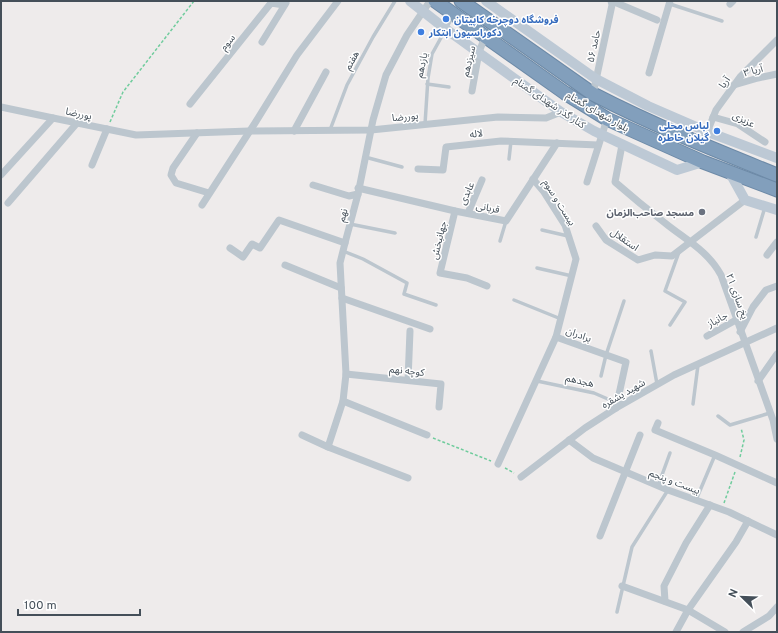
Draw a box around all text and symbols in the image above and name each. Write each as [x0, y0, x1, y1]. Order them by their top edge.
marker: فروشگاه دوچرخه کاپیتان [441, 14, 451, 24]
place label: فروشگاه دوچرخه کاپیتان [454, 14, 558, 27]
marker: دکوراسیون ابتکار [416, 27, 426, 37]
place label: دکوراسیون ابتکار [428, 27, 502, 40]
street label: حامد ۵۶ [585, 29, 604, 64]
street label: سوم [218, 32, 240, 54]
street label: سیزدهم [460, 44, 479, 78]
street label: هفتم [342, 49, 363, 73]
street label: یازدهم [413, 52, 431, 79]
street label: آریا ۳ [742, 62, 766, 80]
street label: آریا [717, 73, 735, 91]
street label: کنار گذر شهدای گمنام [510, 74, 588, 133]
street label: بلوار شهدای گمنام [563, 89, 631, 137]
street label: پوررضا [64, 105, 93, 124]
street label: عزیزی [730, 109, 757, 131]
street label: پوررضا [391, 110, 419, 125]
place label: لباس محلی گیلان خاطره [658, 120, 709, 145]
marker: لباس محلی گیلان خاطره [712, 126, 722, 136]
street label: لاله [469, 127, 484, 142]
street label: بیست و سوم [538, 177, 578, 229]
street label: عابدی [457, 180, 478, 207]
street label: قربانی [475, 200, 501, 217]
street label: نهم [335, 207, 352, 224]
place label: مسجد صاحب‌الزمان [606, 207, 694, 220]
marker: مسجد صاحب‌الزمان [697, 207, 707, 217]
street label: جهانبخش [428, 220, 451, 261]
street label: استقلال [607, 226, 641, 255]
street label: یخ سازی ۲۱ [722, 272, 751, 321]
street label: جانباز [704, 309, 730, 332]
street label: برادران [564, 325, 593, 346]
street label: کوچه نهم [389, 363, 426, 380]
street label: هجدهم [564, 372, 595, 391]
street label: شهید یشقره [600, 377, 648, 412]
street label: بیست و پنجم [647, 467, 702, 498]
north arrow [722, 577, 762, 617]
text: N [726, 587, 742, 600]
scale bar [18, 591, 140, 617]
text: 100 m [24, 598, 57, 614]

